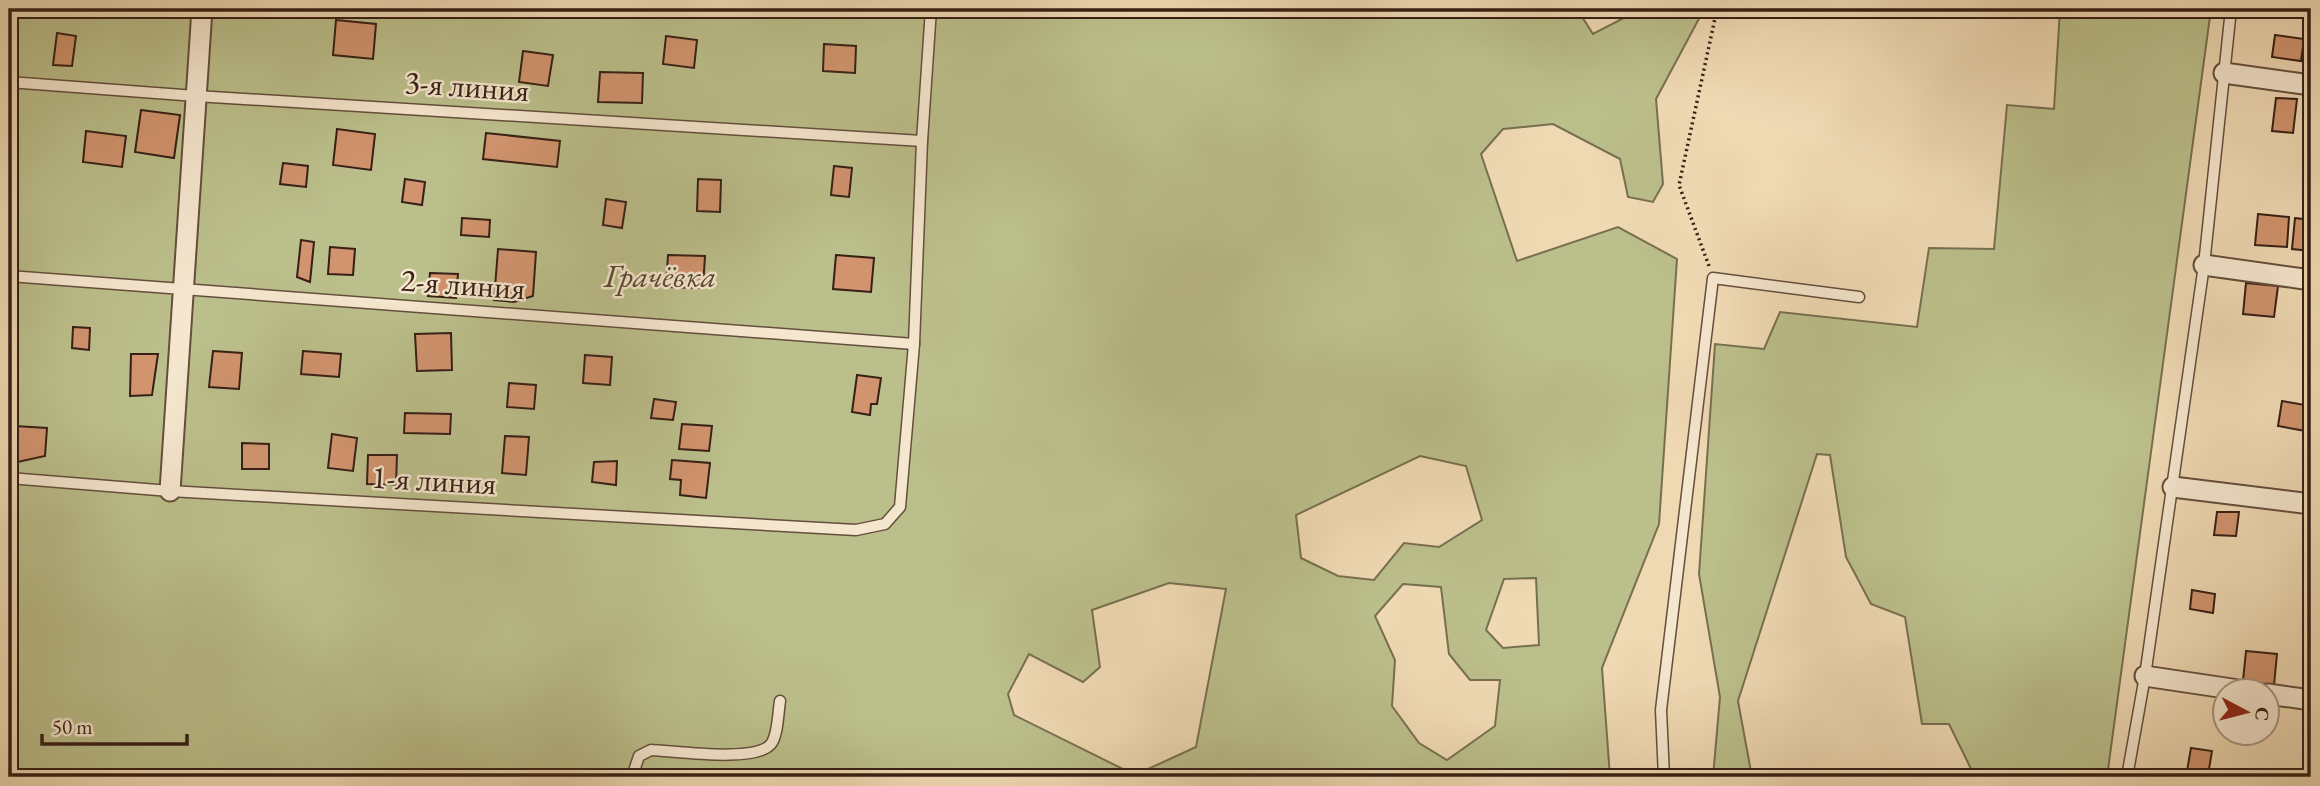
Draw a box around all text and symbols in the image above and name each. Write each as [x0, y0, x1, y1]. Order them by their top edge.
street label: 3-я линия [403, 61, 531, 111]
park label: Грачёвка [603, 255, 716, 297]
street label: 2-я линия [399, 259, 527, 309]
street label: 1-я линия [370, 456, 498, 504]
north arrow [2212, 678, 2282, 748]
scale bar [42, 702, 187, 746]
text: С [2249, 706, 2276, 722]
text: 50 m [52, 713, 93, 740]

